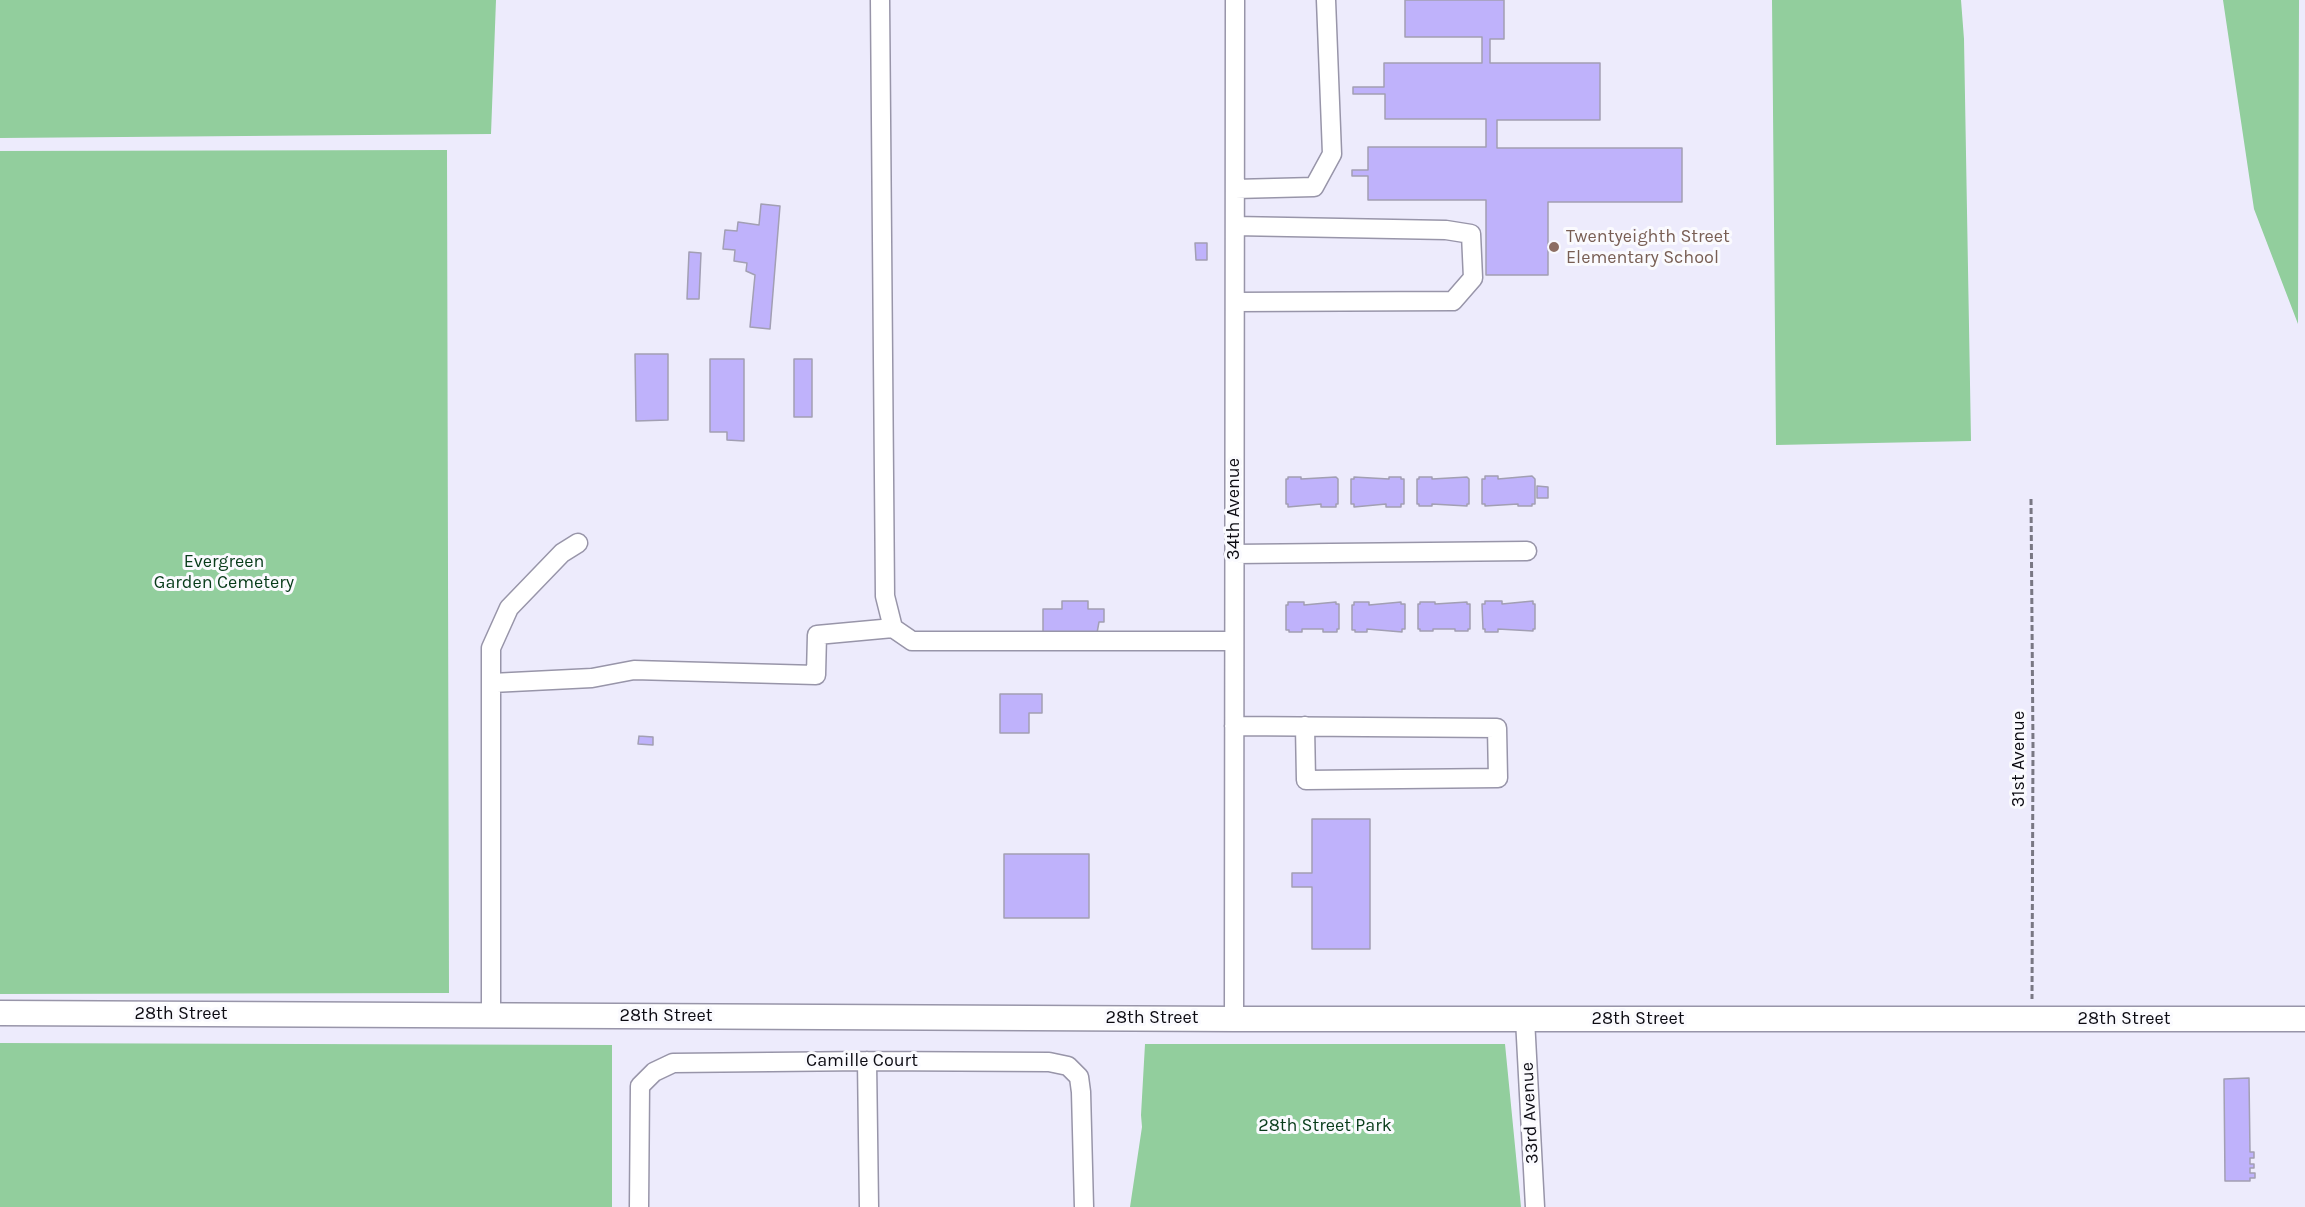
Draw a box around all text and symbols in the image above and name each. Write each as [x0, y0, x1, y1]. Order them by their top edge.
place label: Twentyeighth Street Elementary School [1566, 226, 1730, 268]
marker: Twentyeighth Street Elementary School [1547, 240, 1561, 254]
street label: 34th Avenue [1223, 458, 1245, 560]
park label: Evergreen Garden Cemetery [154, 551, 294, 594]
street label: 31st Avenue [2008, 711, 2030, 807]
street label: 28th Street [135, 1003, 227, 1025]
street label: 28th Street [620, 1005, 712, 1027]
street label: 28th Street [1106, 1007, 1198, 1029]
street label: 28th Street [1592, 1008, 1684, 1030]
street label: 28th Street [2078, 1008, 2170, 1030]
street label: Camille Court [806, 1050, 918, 1072]
street label: 33rd Avenue [1517, 1062, 1543, 1164]
park label: 28th Street Park [1258, 1115, 1392, 1137]

